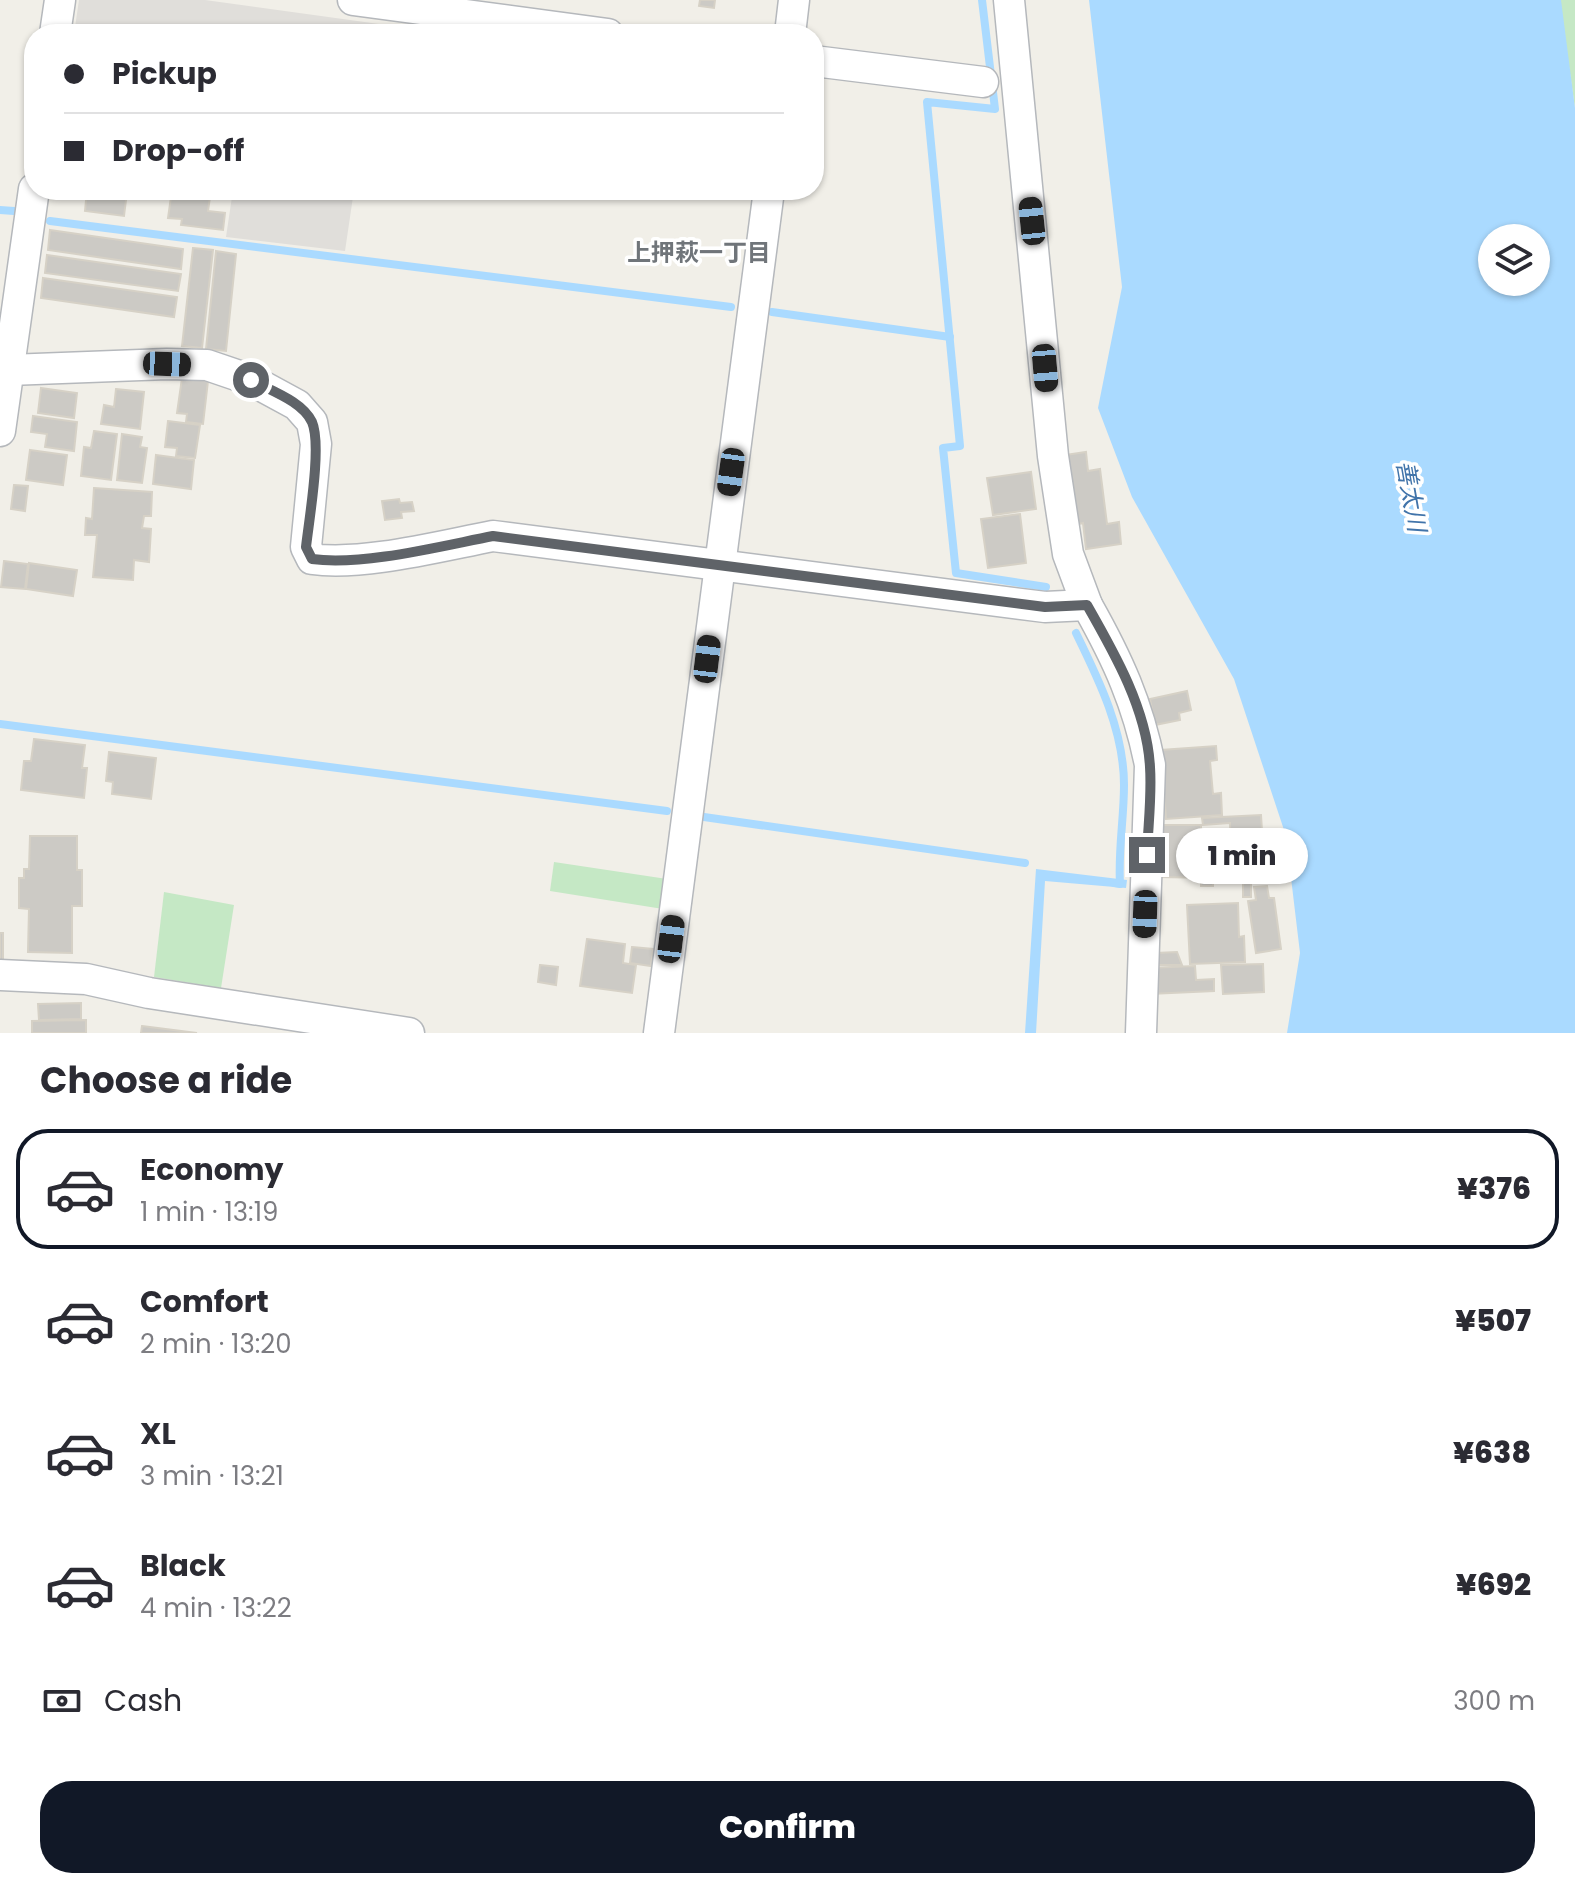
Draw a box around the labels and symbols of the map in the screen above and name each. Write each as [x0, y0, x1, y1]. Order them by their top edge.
car [1018, 196, 1046, 246]
district label: 上押萩一丁目 [627, 236, 771, 269]
car [1031, 343, 1059, 393]
car [143, 351, 191, 377]
route start [233, 362, 269, 398]
car [716, 447, 746, 497]
water label: 善太川 [1389, 458, 1435, 537]
car [692, 634, 722, 684]
callout: 1 min [1175, 827, 1307, 883]
route end [1129, 837, 1165, 873]
car [1132, 890, 1158, 938]
car [656, 914, 686, 964]

